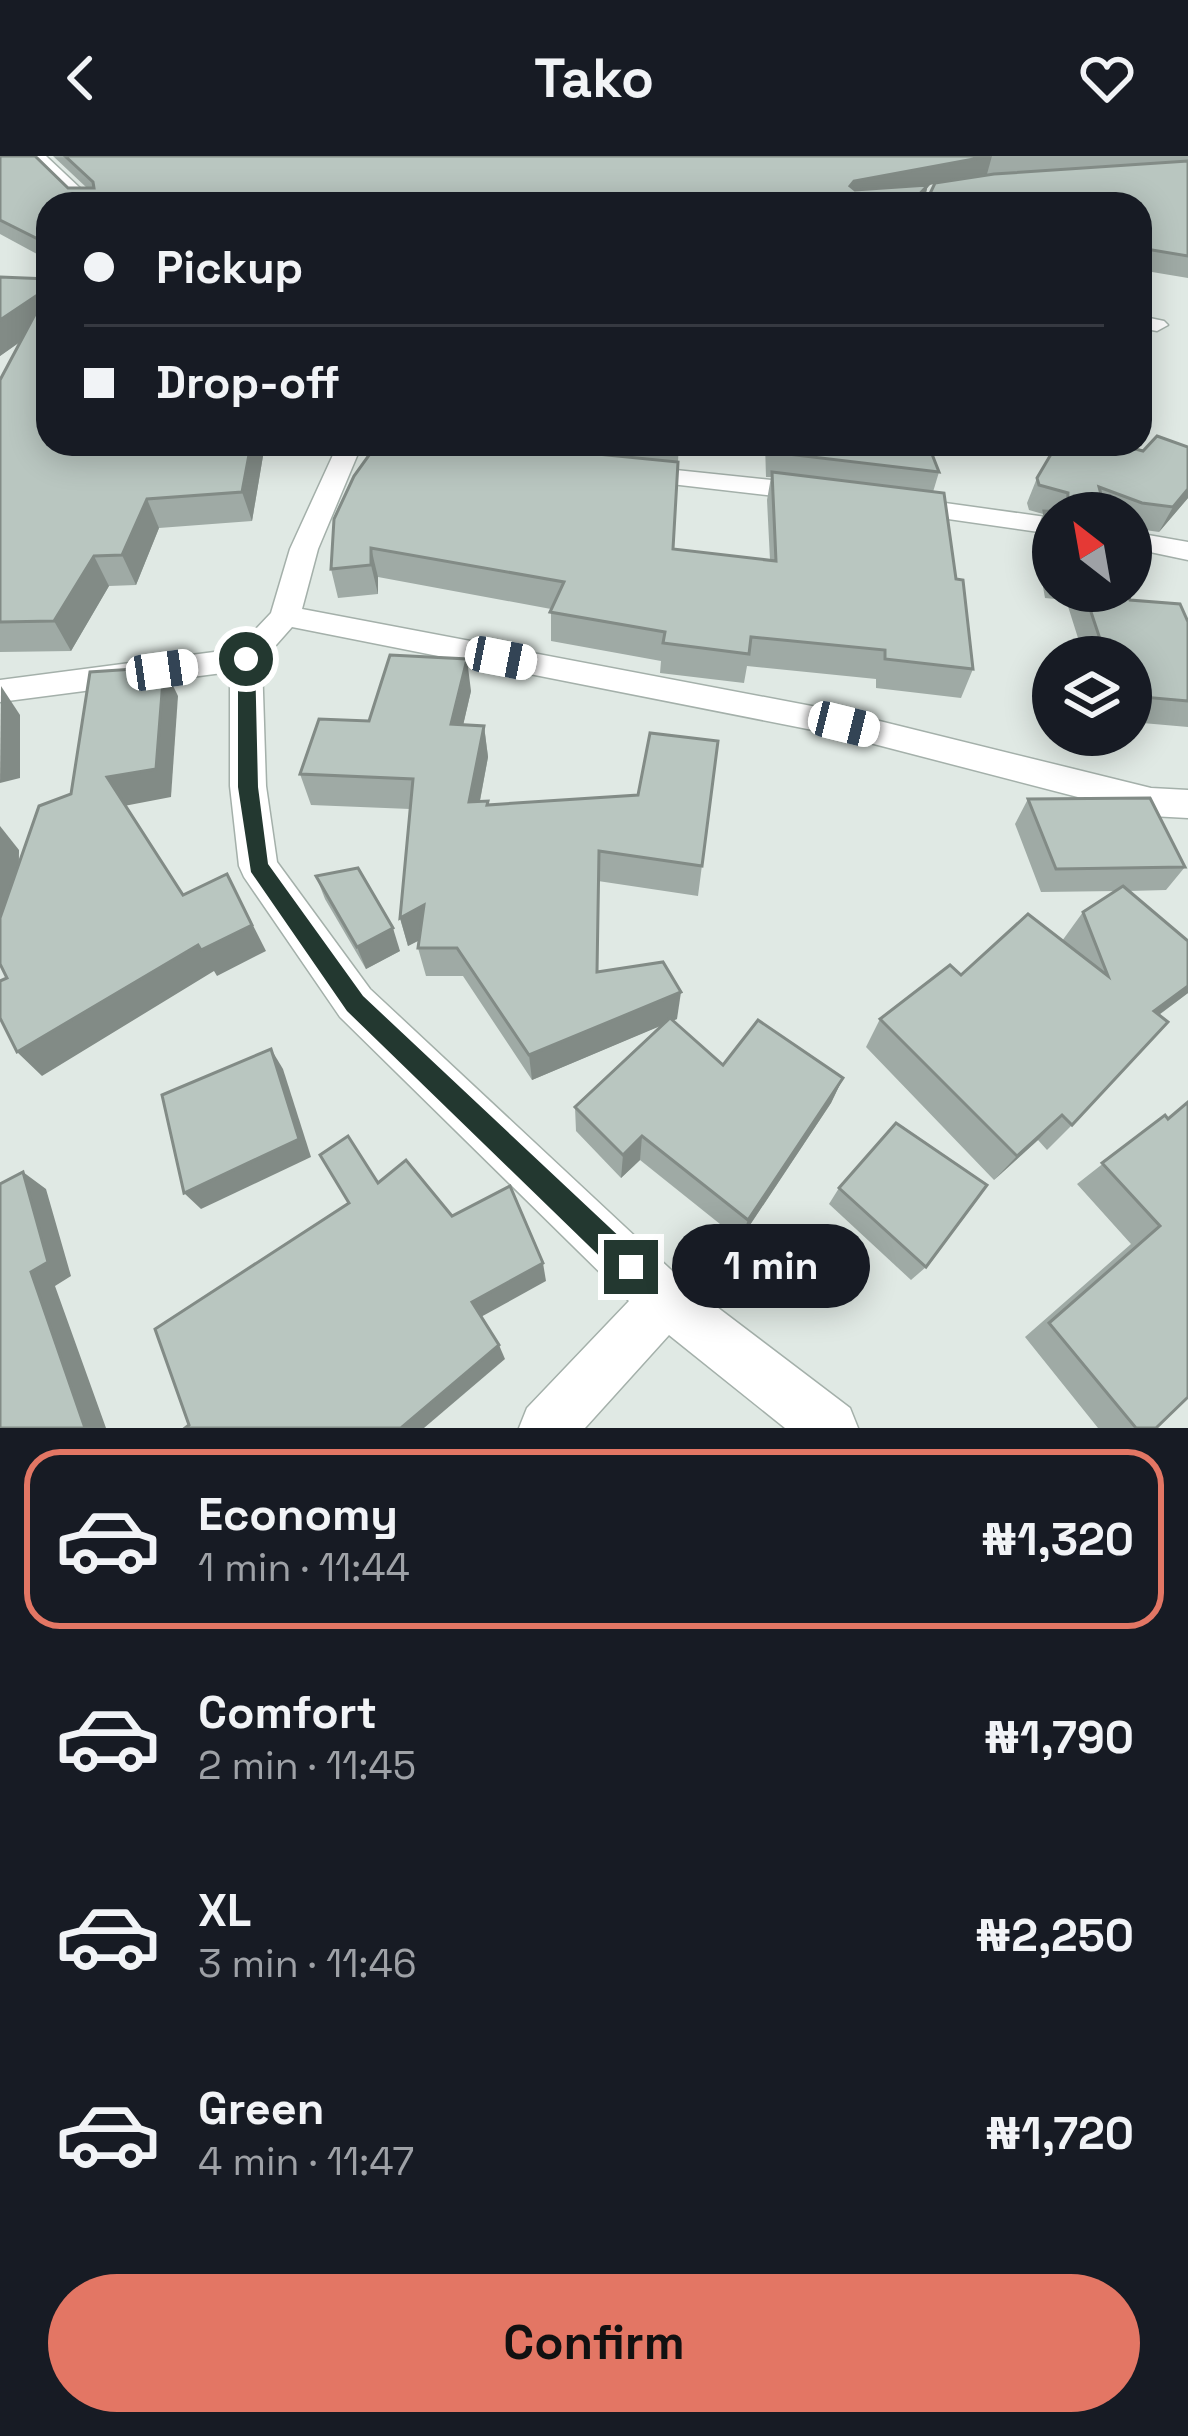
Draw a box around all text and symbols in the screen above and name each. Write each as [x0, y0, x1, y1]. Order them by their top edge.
text: Tako [534, 44, 654, 113]
icon: back [48, 45, 114, 111]
icon: heart [1074, 45, 1140, 111]
text: Pickup [156, 239, 303, 296]
text: Drop-off [156, 354, 340, 411]
north arrow [1032, 492, 1152, 612]
map controls [1032, 492, 1152, 756]
route start [219, 632, 273, 686]
car [462, 633, 540, 683]
button: layers [1032, 636, 1152, 756]
car [124, 647, 200, 693]
car [805, 698, 883, 750]
callout: 1 min [673, 1225, 871, 1309]
route end [604, 1240, 658, 1294]
text: 1 min [723, 1241, 819, 1290]
icon: car [54, 1485, 162, 1593]
text: Economy [198, 1486, 398, 1543]
text: ₦1,320 [981, 1511, 1134, 1568]
text: 1 min · 11:44 [198, 1543, 410, 1592]
icon: car [54, 1683, 162, 1791]
text: Comfort [198, 1684, 377, 1741]
text: ₦1,790 [984, 1709, 1134, 1766]
text: 2 min · 11:45 [198, 1741, 416, 1790]
icon: car [54, 1881, 162, 1989]
text: XL [198, 1882, 251, 1939]
text: ₦2,250 [975, 1907, 1134, 1964]
text: 3 min · 11:46 [198, 1939, 417, 1988]
icon: car [54, 2079, 162, 2187]
text: Green [198, 2080, 324, 2137]
text: ₦1,720 [985, 2105, 1134, 2162]
text: 4 min · 11:47 [198, 2137, 414, 2186]
button: Confirm [48, 2274, 1140, 2412]

